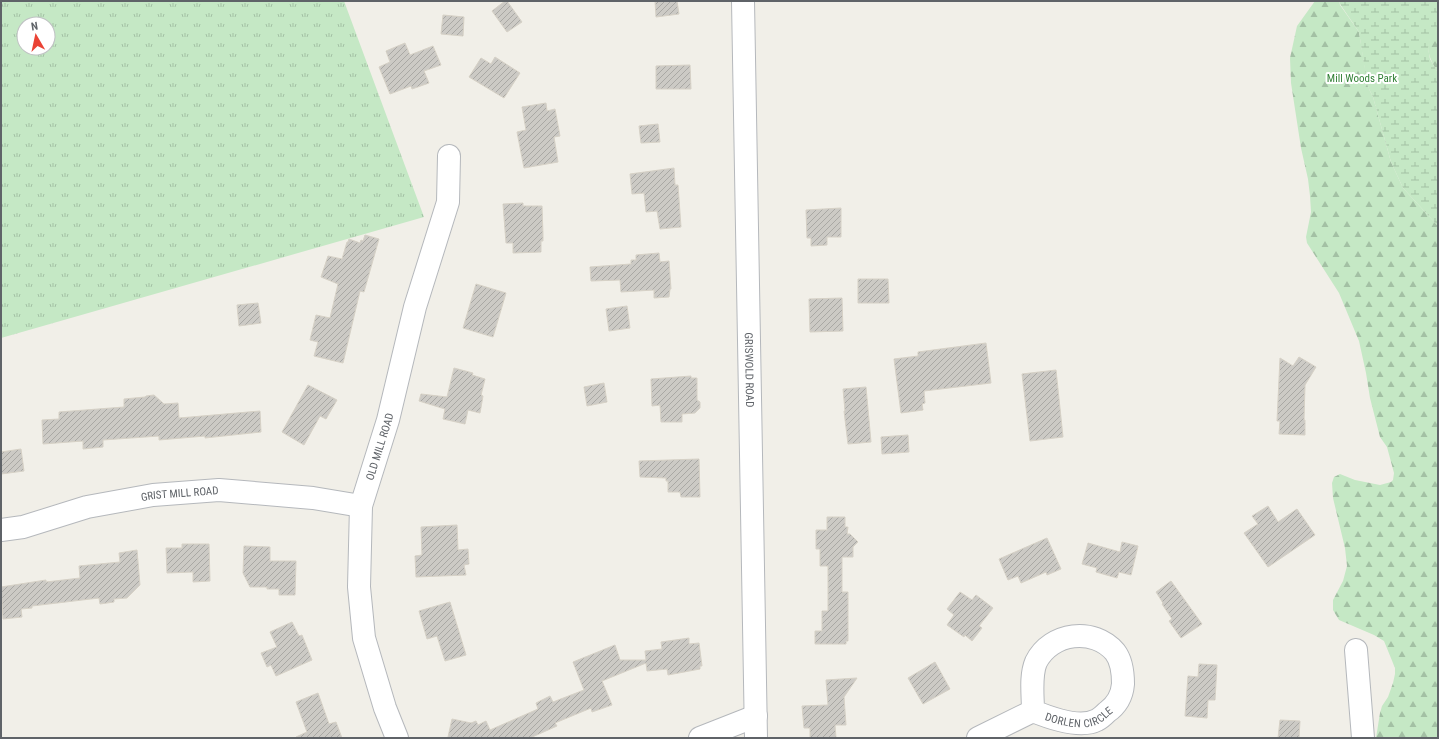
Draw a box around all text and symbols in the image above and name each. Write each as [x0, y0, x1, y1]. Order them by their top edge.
north arrow [16, 16, 56, 56]
text: N [30, 20, 39, 34]
park label: Mill Woods Park [1327, 72, 1397, 85]
street label: GRISWOLD ROAD [742, 332, 756, 407]
street label: OLD MILL ROAD [364, 412, 396, 482]
street label: GRIST MILL ROAD [140, 484, 219, 504]
street label: DORLEN CIRCLE [1043, 704, 1116, 730]

